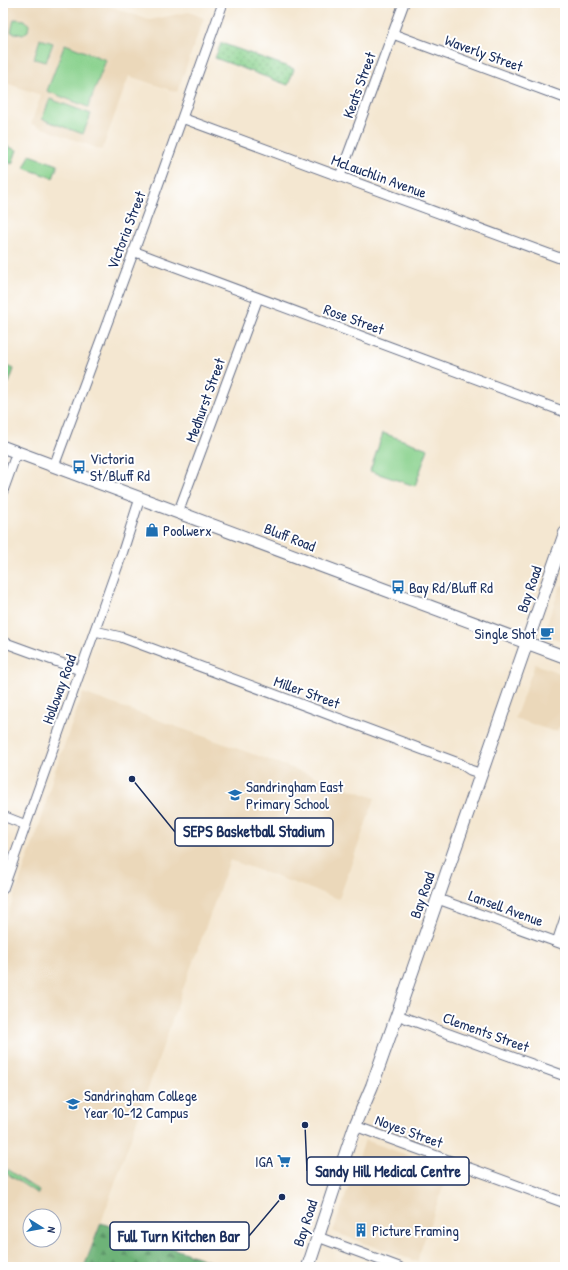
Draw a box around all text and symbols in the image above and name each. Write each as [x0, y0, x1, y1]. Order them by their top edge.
street label: Waverly Street [442, 29, 527, 77]
street label: Keats Street [337, 48, 381, 121]
street label: McLauchlin Avenue [328, 149, 430, 203]
street label: Victoria Street [101, 187, 151, 272]
street label: Rose Street [321, 298, 388, 340]
street label: Medhurst Street [180, 354, 230, 445]
place label: Victoria St/Bluff Rd [90, 448, 150, 486]
bus stop icon: Victoria St/Bluff Rd [71, 459, 87, 475]
street label: Bluff Road [261, 518, 319, 556]
place label: Poolwerx [163, 520, 212, 541]
shop icon: Poolwerx [144, 522, 160, 538]
street label: Bay Road [511, 563, 547, 615]
place label: Bay Rd/Bluff Rd [409, 577, 493, 598]
bus stop icon: Bay Rd/Bluff Rd [390, 579, 406, 595]
place label: Single Shot [474, 623, 537, 644]
cafe icon: Single Shot [539, 625, 555, 641]
street label: Holloway Road [37, 651, 81, 727]
street label: Miller Street [271, 670, 344, 714]
place label: Sandringham East Primary School [246, 776, 344, 814]
school or university icon: Sandringham East Primary School [227, 787, 243, 803]
callout: SEPS Basketball Stadium [175, 818, 333, 846]
text: SEPS Basketball Stadium [183, 820, 325, 842]
street label: Bay Road [404, 869, 440, 921]
street label: Lansell Avenue [466, 885, 546, 931]
street label: Clements Street [440, 1007, 533, 1058]
place label: Sandringham College Year 10-12 Campus [84, 1085, 197, 1123]
school or university icon: Sandringham College Year 10-12 Campus [65, 1096, 81, 1112]
street label: Noyes Street [372, 1109, 446, 1153]
place label: IGA [255, 1151, 274, 1172]
supermarket icon: IGA [276, 1153, 292, 1169]
callout: Sandy Hill Medical Centre [307, 1157, 469, 1185]
text: Sandy Hill Medical Centre [315, 1160, 461, 1183]
street label: Bay Road [288, 1197, 322, 1249]
north arrow [22, 1208, 62, 1248]
place label: Picture Framing [372, 1220, 459, 1241]
callout: Full Turn Kitchen Bar [110, 1222, 249, 1250]
building icon: Picture Framing [353, 1222, 369, 1238]
text: Full Turn Kitchen Bar [117, 1225, 241, 1247]
text: N [44, 1226, 59, 1234]

